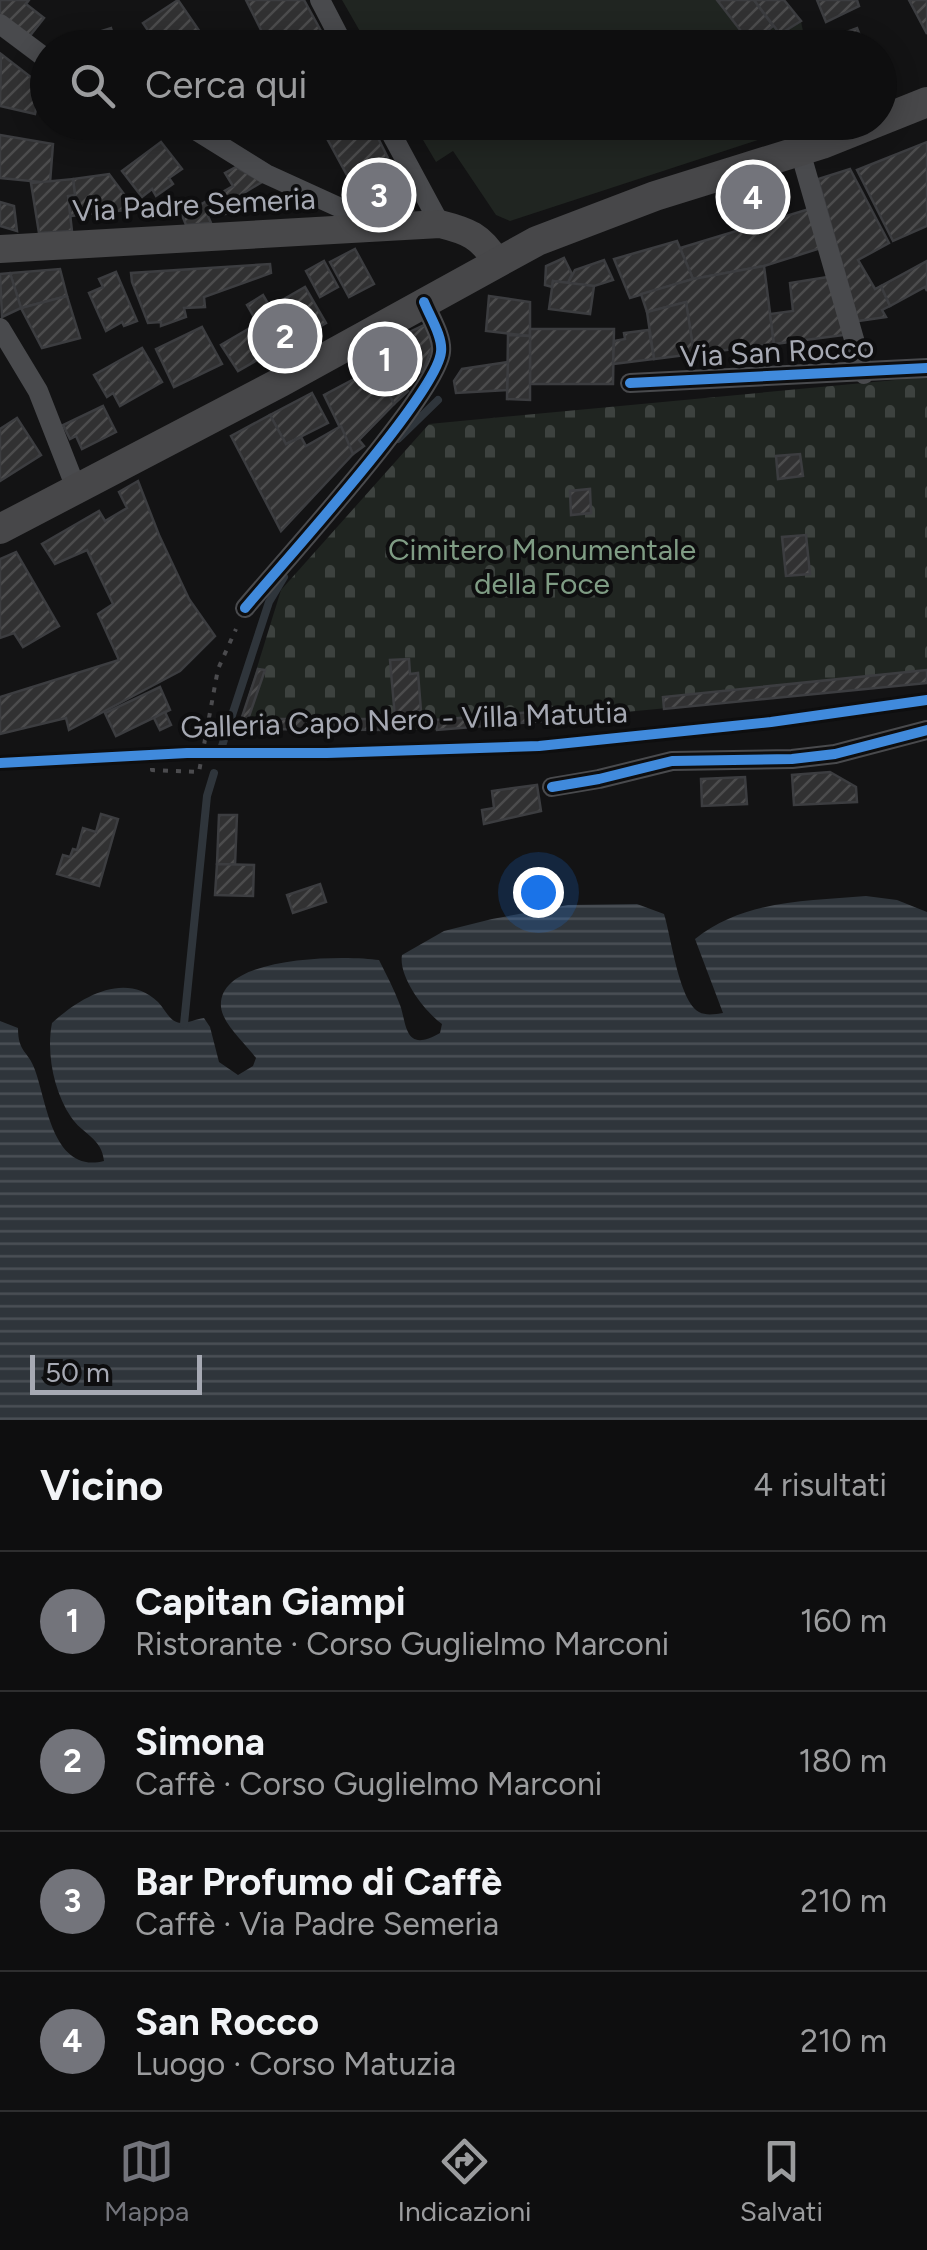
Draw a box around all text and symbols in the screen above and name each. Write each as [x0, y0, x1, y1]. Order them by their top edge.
search box [30, 30, 897, 140]
icon: search [65, 58, 120, 113]
text: Cerca qui [145, 62, 307, 108]
pin: 3 [346, 158, 412, 232]
pin: 4 [720, 160, 786, 234]
street label: Via Padre Semeria [71, 180, 317, 229]
pin: 2 [252, 298, 318, 374]
pin: 1 [352, 322, 418, 396]
street label: Via San Rocco [679, 328, 875, 375]
park label: Cimitero Monumentale della Foce [388, 531, 696, 602]
street label: Galleria Capo Nero - Villa Matutia [180, 693, 628, 746]
your location [513, 867, 564, 918]
scale bar [30, 1350, 202, 1394]
text: 50 m [45, 1355, 110, 1389]
text: Vicino [40, 1460, 164, 1511]
text: 4 risultati [753, 1466, 887, 1504]
text: Capitan Giampi [135, 1579, 406, 1625]
text: 1 [66, 1602, 79, 1640]
text: 160 m [800, 1602, 887, 1640]
text: Ristorante · Corso Guglielmo Marconi [135, 1625, 669, 1663]
text: Simona [135, 1719, 265, 1765]
text: 2 [63, 1742, 82, 1780]
text: 180 m [798, 1742, 887, 1780]
text: Caffè · Corso Guglielmo Marconi [135, 1765, 602, 1803]
text: Bar Profumo di Caffè [135, 1859, 502, 1905]
text: 3 [64, 1882, 81, 1920]
text: 210 m [800, 1882, 887, 1920]
text: Caffè · Via Padre Semeria [135, 1905, 499, 1943]
text: San Rocco [135, 1999, 319, 2045]
text: 4 [62, 2022, 83, 2060]
text: 210 m [800, 2022, 887, 2060]
text: Luogo · Corso Matuzia [135, 2045, 456, 2083]
tab: Mappa [104, 2134, 189, 2228]
tab: Indicazioni [397, 2134, 532, 2228]
tab: Salvati [740, 2134, 823, 2228]

